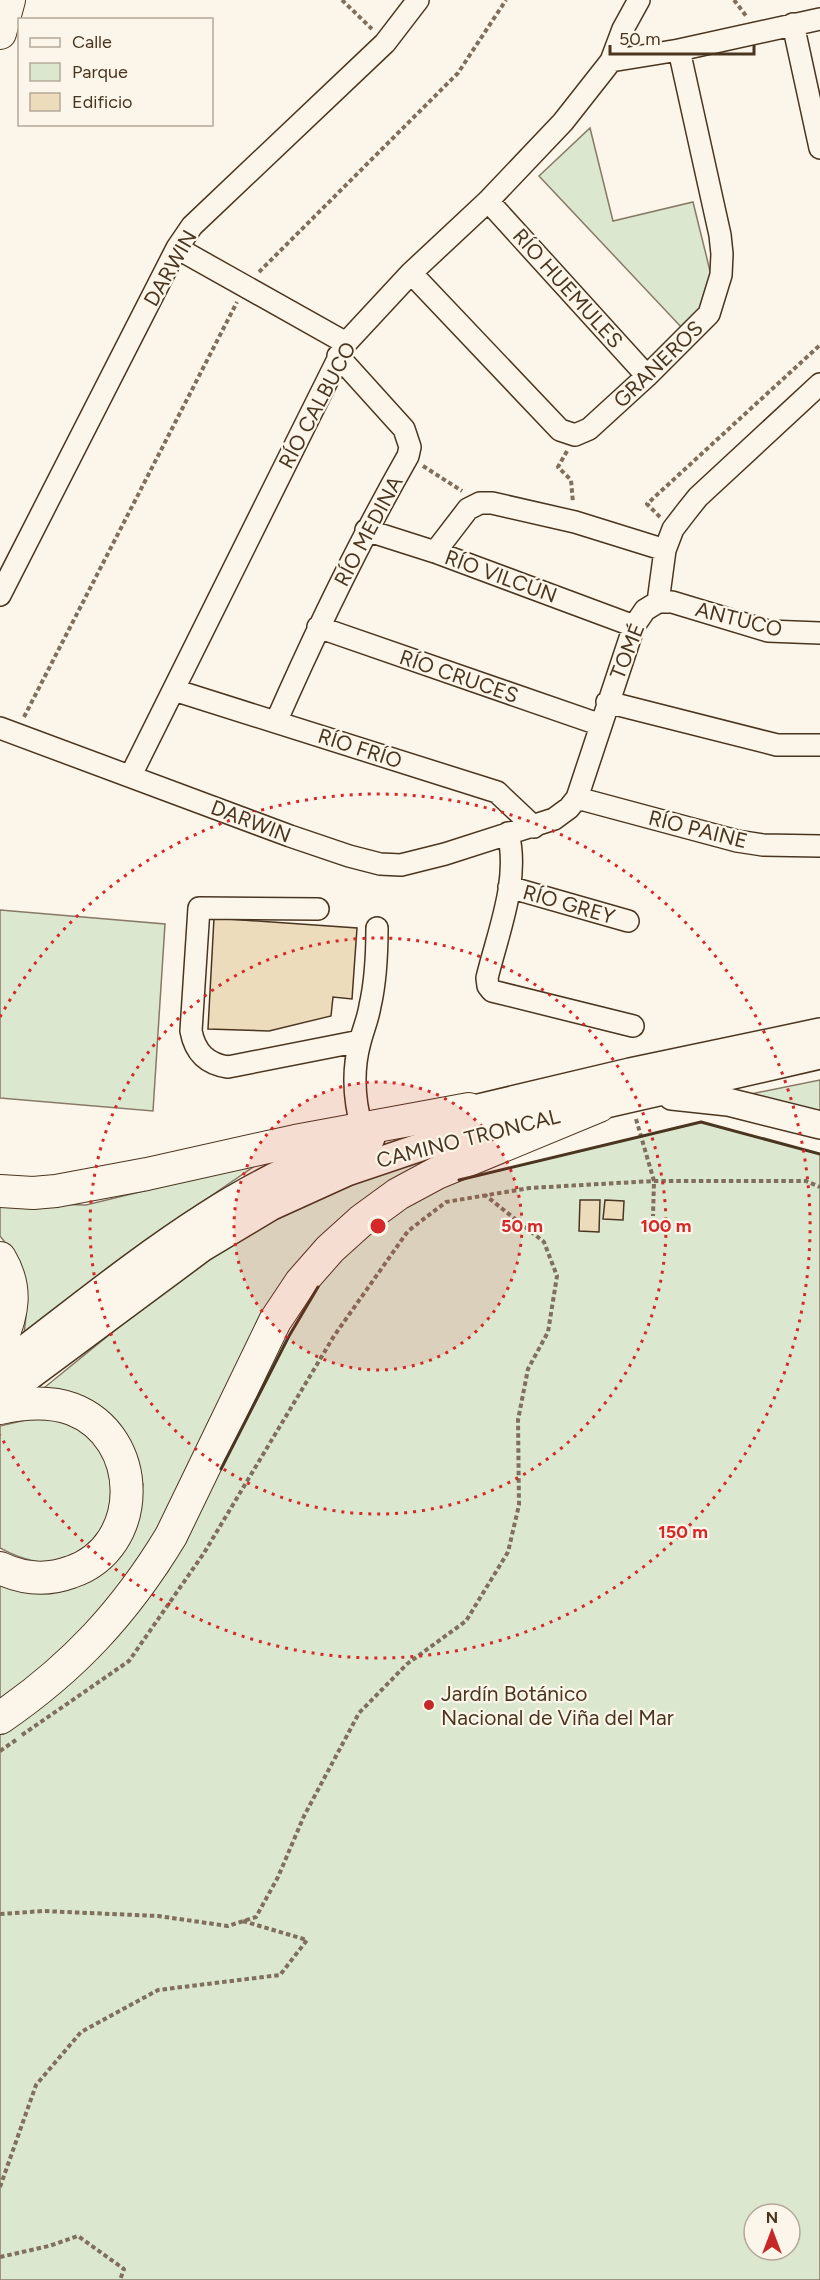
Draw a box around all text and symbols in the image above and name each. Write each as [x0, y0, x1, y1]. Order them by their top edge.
legend [18, 18, 213, 126]
scale bar [610, 18, 754, 56]
text: 50 m [619, 28, 661, 50]
text: Calle [72, 31, 112, 53]
text: Parque [72, 61, 128, 83]
text: Edificio [72, 91, 133, 113]
street label: RÍO HUEMULES [508, 223, 628, 353]
street label: DARWIN [138, 225, 202, 311]
street label: GRANEROS [608, 315, 708, 413]
street label: RÍO CALBUCO [273, 337, 361, 473]
street label: RÍO MEDINA [329, 472, 407, 590]
street label: RÍO VILCÚN [441, 544, 561, 608]
street label: ANTUCO [693, 596, 785, 642]
street label: TOMÉ [605, 619, 649, 683]
street label: RÍO CRUCES [396, 644, 522, 708]
street label: RÍO FRÍO [315, 723, 405, 773]
street label: DARWIN [207, 794, 295, 848]
street label: RÍO PAINE [646, 805, 750, 853]
street label: RÍO GREY [520, 879, 618, 929]
street label: CAMINO TRONCAL [374, 1103, 562, 1173]
text: 50 m [501, 1215, 543, 1237]
text: 100 m [641, 1215, 691, 1237]
centre of rings [368, 1216, 388, 1236]
text: 150 m [658, 1521, 708, 1543]
place label: Jardín Botánico Nacional de Viña del Mar [441, 1681, 674, 1730]
marker: Jardín Botánico Nacional de Viña del Mar [422, 1698, 436, 1712]
north arrow [742, 2202, 802, 2262]
text: N [766, 2208, 778, 2227]

